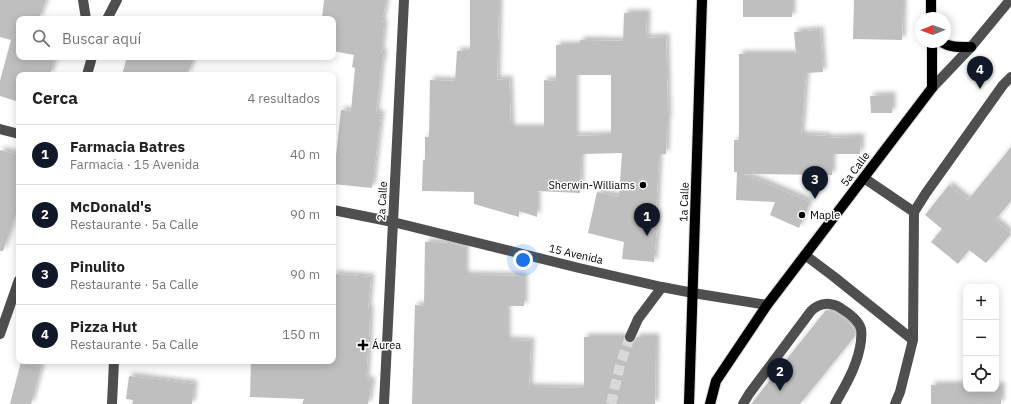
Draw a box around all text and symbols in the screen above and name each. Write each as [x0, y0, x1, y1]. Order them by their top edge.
north arrow [915, 12, 951, 48]
search box [16, 16, 336, 60]
icon: search [30, 27, 52, 49]
text: Buscar aquí [62, 29, 141, 48]
pin: 4 [967, 56, 993, 89]
text: Cerca [32, 87, 78, 109]
text: 4 resultados [247, 90, 320, 107]
text: Farmacia Batres [70, 137, 185, 156]
text: 1 [41, 146, 49, 163]
text: 40 m [290, 146, 320, 163]
street label: 5a Calle [837, 149, 873, 189]
text: Farmacia · 15 Avenida [70, 156, 199, 173]
pin: 3 [802, 166, 828, 199]
place label: Sherwin-Williams [548, 178, 635, 192]
marker: Sherwin-Williams [638, 180, 648, 190]
street label: 2a Calle [374, 181, 390, 221]
street label: 1a Calle [676, 182, 692, 222]
text: McDonald's [70, 197, 152, 216]
pin: 1 [634, 203, 660, 236]
text: 2 [41, 206, 49, 223]
text: 90 m [290, 206, 320, 223]
place label: Maple [810, 208, 840, 222]
marker: Maple [797, 210, 807, 220]
text: Restaurante · 5a Calle [70, 216, 198, 233]
street label: 15 Avenida [548, 241, 605, 267]
your location [513, 250, 533, 270]
text: Pinulito [70, 257, 125, 276]
text: 3 [41, 266, 49, 283]
text: 90 m [290, 266, 320, 283]
text: Restaurante · 5a Calle [70, 276, 198, 293]
map controls [963, 284, 999, 392]
button: + [963, 284, 999, 320]
text: Pizza Hut [70, 317, 137, 336]
button: − [963, 320, 999, 356]
text: 4 [41, 326, 49, 343]
text: 150 m [282, 326, 320, 343]
text: Restaurante · 5a Calle [70, 336, 198, 353]
place label: Áurea [372, 338, 401, 352]
marker: Áurea [357, 339, 369, 351]
button: locate [963, 356, 999, 392]
pin: 2 [767, 358, 793, 391]

